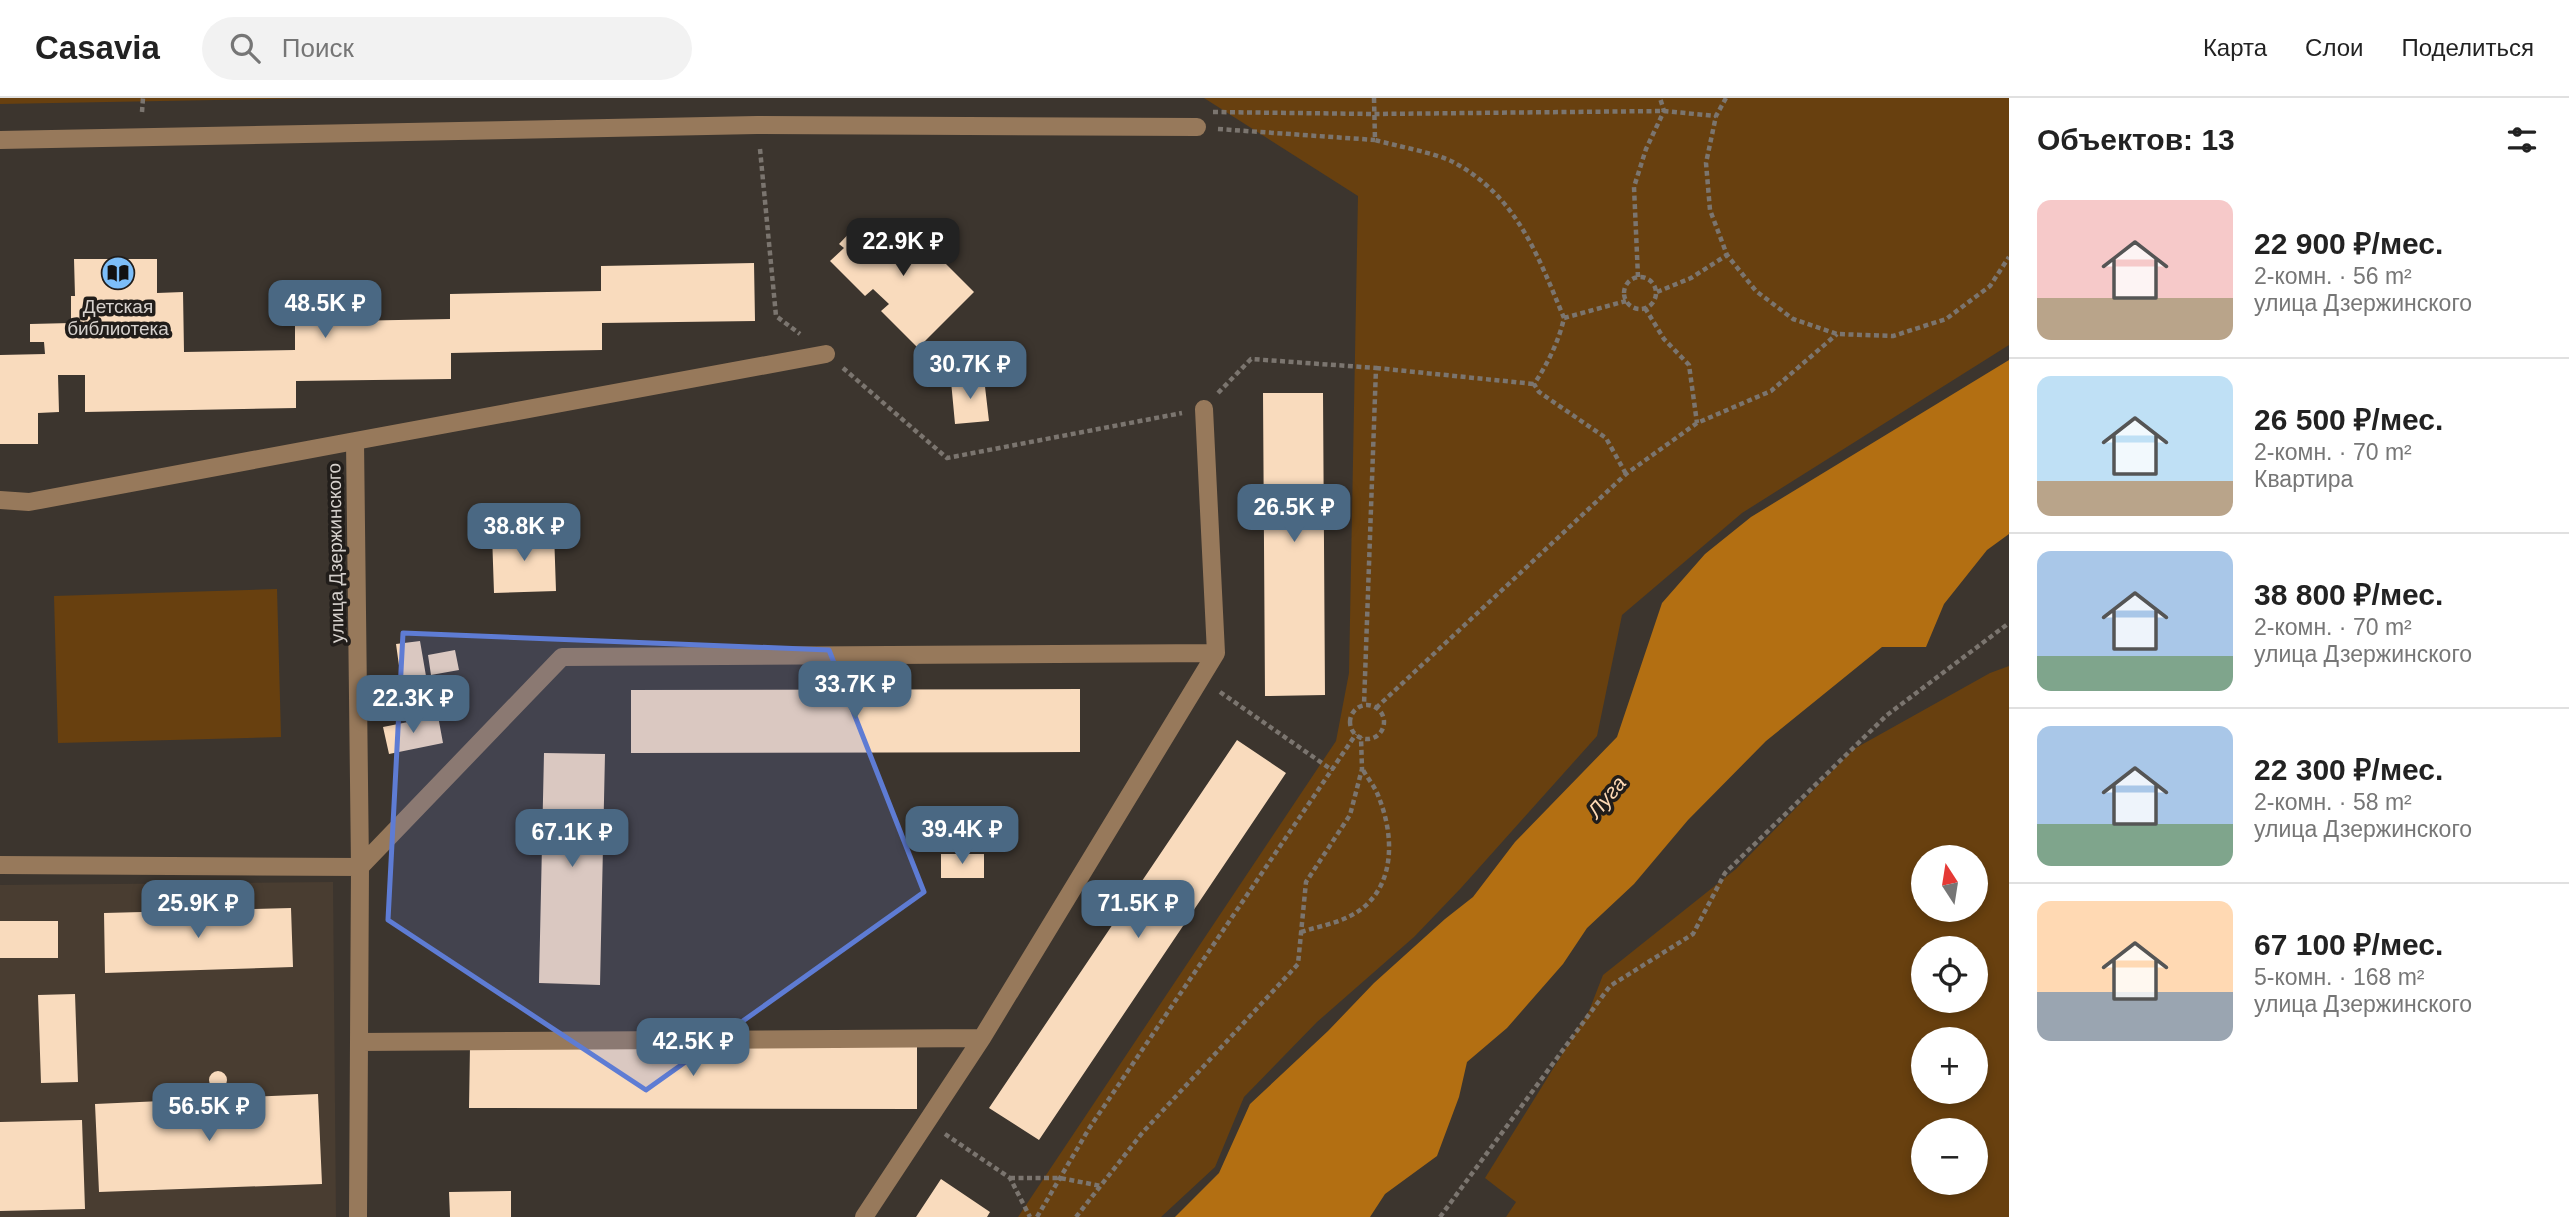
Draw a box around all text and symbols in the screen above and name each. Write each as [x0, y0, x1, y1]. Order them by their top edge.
search box [202, 17, 692, 80]
text: Casavia [35, 29, 160, 66]
icon: search [226, 29, 264, 67]
text: Поиск [282, 33, 354, 63]
text: Карта [2203, 34, 2267, 61]
text: Слои [2305, 34, 2363, 61]
text: Поделиться [2401, 34, 2534, 61]
icon: filters [2503, 121, 2541, 159]
text: Объектов: 13 [2037, 123, 2235, 156]
pin: 22.9K ₽ [838, 218, 968, 278]
text: 22 900 ₽/мес. [2254, 227, 2443, 260]
text: 22.9K ₽ [862, 228, 944, 254]
icon: home [2093, 228, 2177, 312]
library icon: Детская библиотека [99, 254, 137, 292]
text: 2-комн. · 56 m² [2254, 263, 2412, 289]
pin: 48.5K ₽ [260, 280, 390, 340]
text: 48.5K ₽ [284, 290, 366, 316]
text: улица Дзержинского [2254, 290, 2472, 316]
place label: Детская библиотека [67, 296, 169, 339]
pin: 30.7K ₽ [905, 342, 1035, 401]
text: 30.7K ₽ [929, 351, 1011, 377]
text: 26 500 ₽/мес. [2254, 403, 2443, 436]
icon: home [2093, 404, 2177, 488]
text: 2-комн. · 70 m² [2254, 439, 2412, 465]
street label: улица Дзержинского [323, 463, 348, 643]
text: Квартира [2254, 466, 2353, 492]
pin: 26.5K ₽ [1229, 484, 1359, 544]
text: 26.5K ₽ [1253, 494, 1335, 520]
pin: 38.8K ₽ [459, 504, 589, 563]
text: 38.8K ₽ [483, 513, 565, 539]
text: 38 800 ₽/мес. [2254, 578, 2443, 611]
icon: home [2093, 579, 2177, 663]
text: 2-комн. · 70 m² [2254, 614, 2412, 640]
text: улица Дзержинского [2254, 641, 2472, 667]
pin: 33.7K ₽ [790, 662, 920, 721]
text: 33.7K ₽ [814, 671, 896, 697]
pin: 22.3K ₽ [348, 676, 478, 735]
text: 22.3K ₽ [372, 685, 454, 711]
text: 22 300 ₽/мес. [2254, 753, 2443, 786]
icon: home [2093, 754, 2177, 838]
water label: Луга [1582, 771, 1630, 823]
text: 2-комн. · 58 m² [2254, 789, 2412, 815]
pin: 39.4K ₽ [897, 806, 1027, 866]
pin: 67.1K ₽ [507, 810, 637, 869]
text: 39.4K ₽ [921, 816, 1003, 842]
text: улица Дзержинского [2254, 816, 2472, 842]
text: 67.1K ₽ [531, 819, 613, 845]
north arrow [1911, 845, 1988, 922]
map controls [1911, 845, 1988, 1195]
pin: 25.9K ₽ [133, 880, 263, 940]
pin: 71.5K ₽ [1073, 880, 1203, 940]
text: 25.9K ₽ [157, 890, 239, 916]
text: 71.5K ₽ [1097, 890, 1179, 916]
text: 67 100 ₽/мес. [2254, 928, 2443, 961]
icon: home [2093, 929, 2177, 1013]
button: locate [1911, 936, 1988, 1013]
text: 5-комн. · 168 m² [2254, 964, 2425, 990]
text: улица Дзержинского [2254, 991, 2472, 1017]
pin: 42.5K ₽ [628, 1018, 758, 1078]
button: + [1911, 1027, 1988, 1104]
text: 42.5K ₽ [652, 1028, 734, 1054]
pin: 56.5K ₽ [144, 1084, 274, 1143]
text: 56.5K ₽ [168, 1093, 250, 1119]
button: − [1911, 1118, 1988, 1195]

